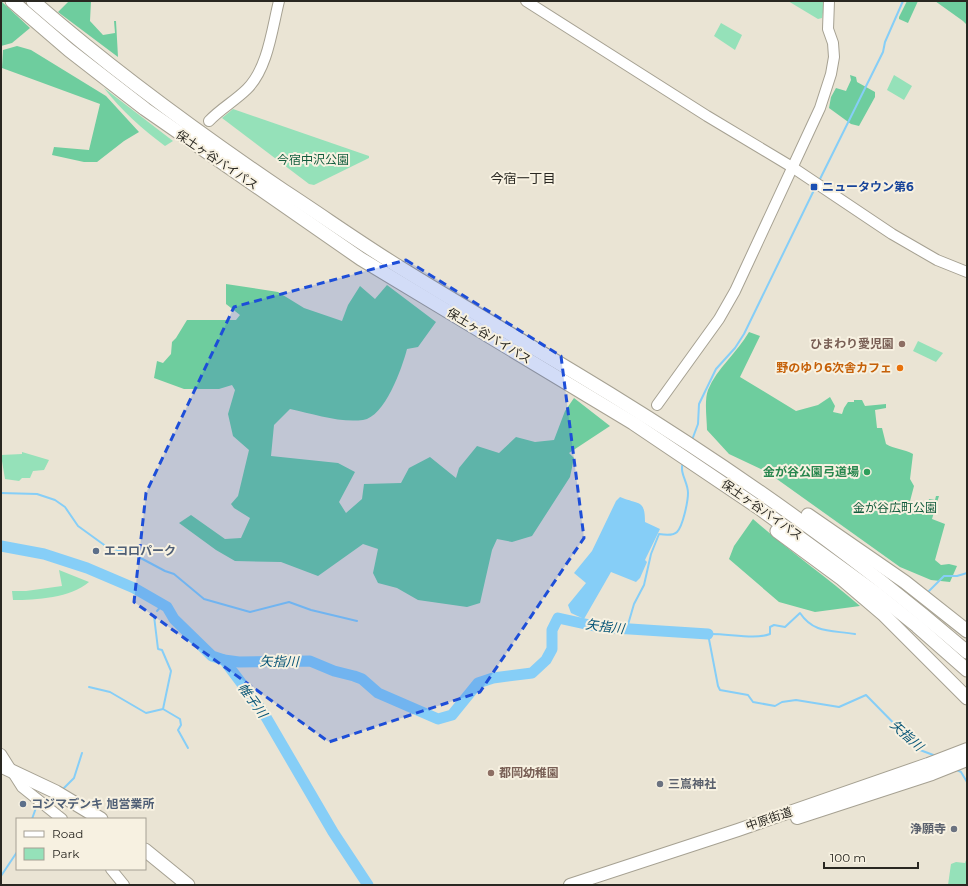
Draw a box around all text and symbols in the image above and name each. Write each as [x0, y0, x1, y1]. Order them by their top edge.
street label: 保土ヶ谷バイパス [173, 127, 261, 193]
park label: 今宿中沢公園 [277, 152, 349, 167]
district label: 今宿一丁目 [490, 170, 556, 186]
place label: ニュータウン第6 [822, 179, 914, 194]
marker: ニュータウン第6 [809, 182, 819, 192]
street label: 保土ヶ谷バイパス [444, 304, 534, 367]
place label: ひまわり愛児園 [810, 336, 894, 351]
marker: ひまわり愛児園 [897, 339, 907, 349]
place label: 野のゆり6次舎カフェ [776, 360, 892, 375]
marker: 野のゆり6次舎カフェ [895, 363, 905, 373]
place label: 金が谷公園弓道場 [763, 464, 859, 479]
marker: 金が谷公園弓道場 [862, 467, 872, 477]
street label: 保土ヶ谷バイパス [719, 476, 806, 543]
park label: 金が谷広町公園 [853, 500, 937, 515]
place label: エコロパーク [104, 543, 176, 558]
marker: エコロパーク [91, 546, 101, 556]
water label: 矢指川 [585, 616, 627, 637]
water label: 矢指川 [259, 653, 301, 669]
water label: 帷子川 [235, 680, 272, 722]
water label: 矢指川 [887, 716, 928, 755]
place label: 都岡幼稚園 [499, 765, 559, 780]
marker: 都岡幼稚園 [486, 768, 496, 778]
place label: 三嶌神社 [668, 776, 716, 791]
marker: 三嶌神社 [655, 779, 665, 789]
place label: コジマデンキ 旭営業所 [31, 796, 154, 811]
marker: コジマデンキ 旭営業所 [18, 799, 28, 809]
street label: 中原街道 [744, 804, 794, 833]
legend [16, 818, 146, 870]
place label: 浄願寺 [910, 821, 946, 836]
marker: 浄願寺 [949, 824, 959, 834]
text: Road [52, 826, 83, 841]
scale bar [824, 844, 918, 870]
text: Park [52, 846, 80, 861]
text: 100 m [830, 850, 866, 865]

